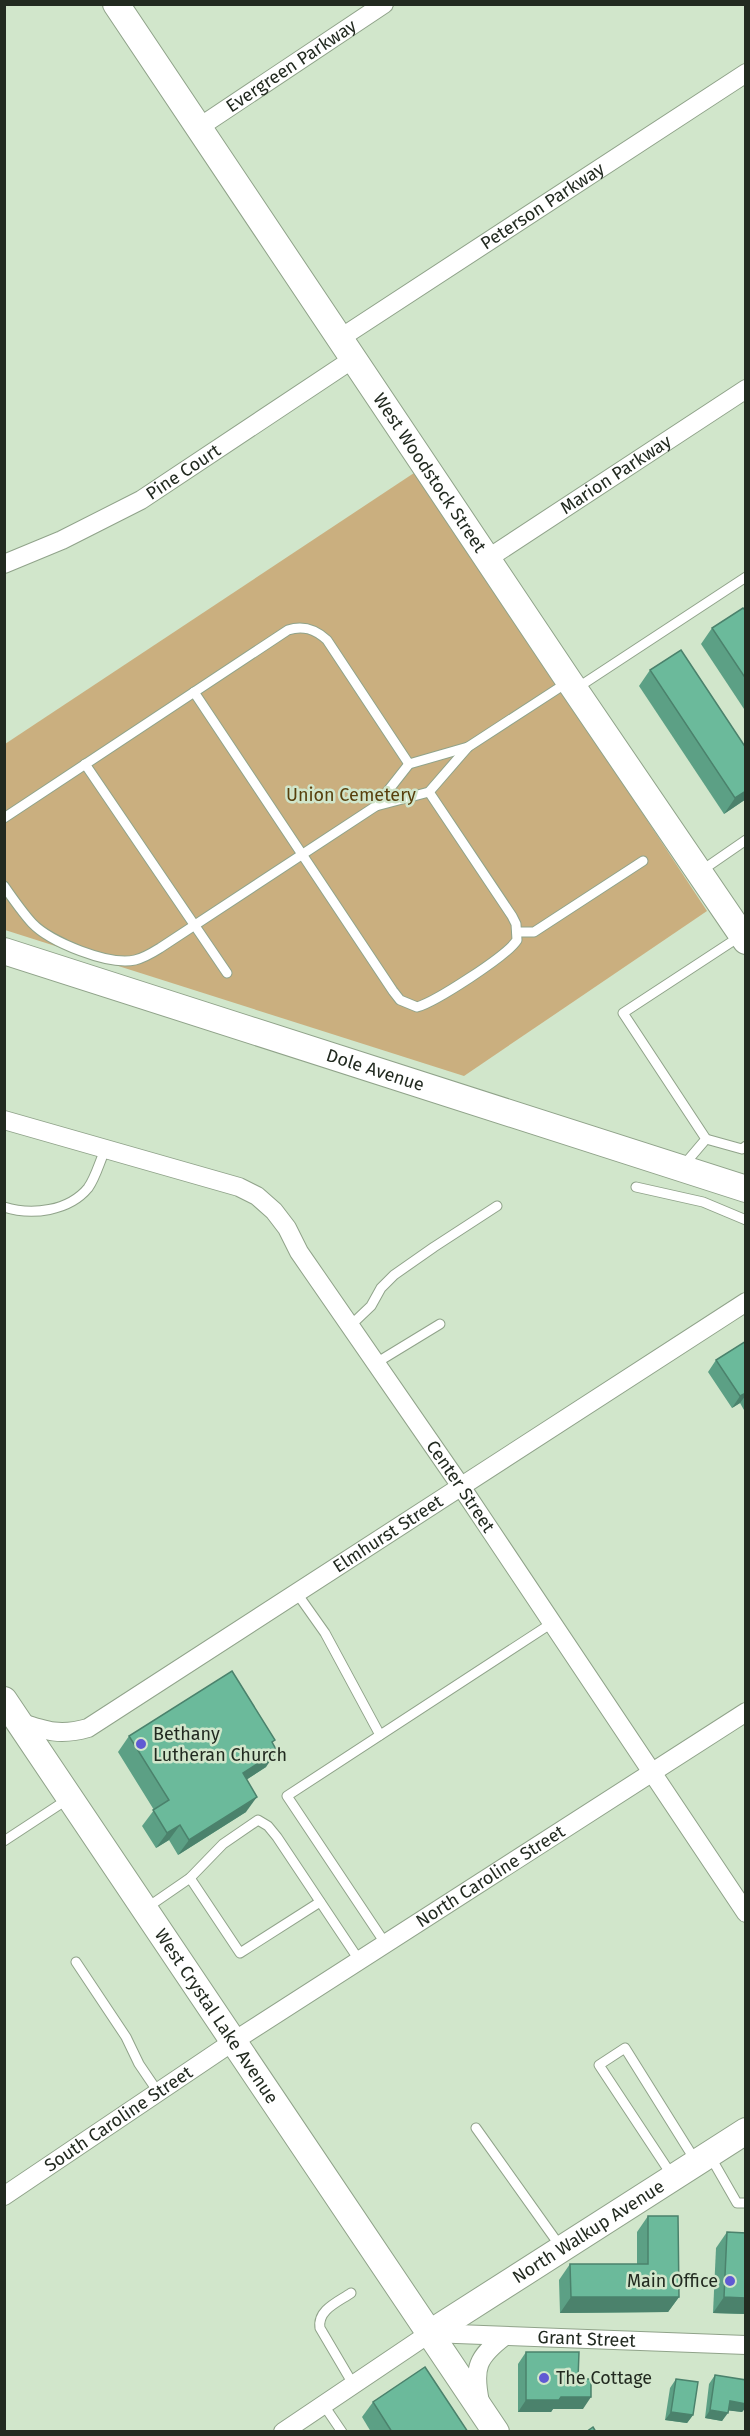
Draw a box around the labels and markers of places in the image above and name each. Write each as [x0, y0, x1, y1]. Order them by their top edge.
place label: Bethany Lutheran Church [153, 1723, 287, 1766]
marker: Bethany Lutheran Church [134, 1737, 148, 1751]
place label: Main Office [627, 2270, 718, 2292]
marker: Main Office [723, 2274, 737, 2288]
place label: The Cottage [556, 2367, 652, 2389]
marker: The Cottage [537, 2371, 551, 2385]

